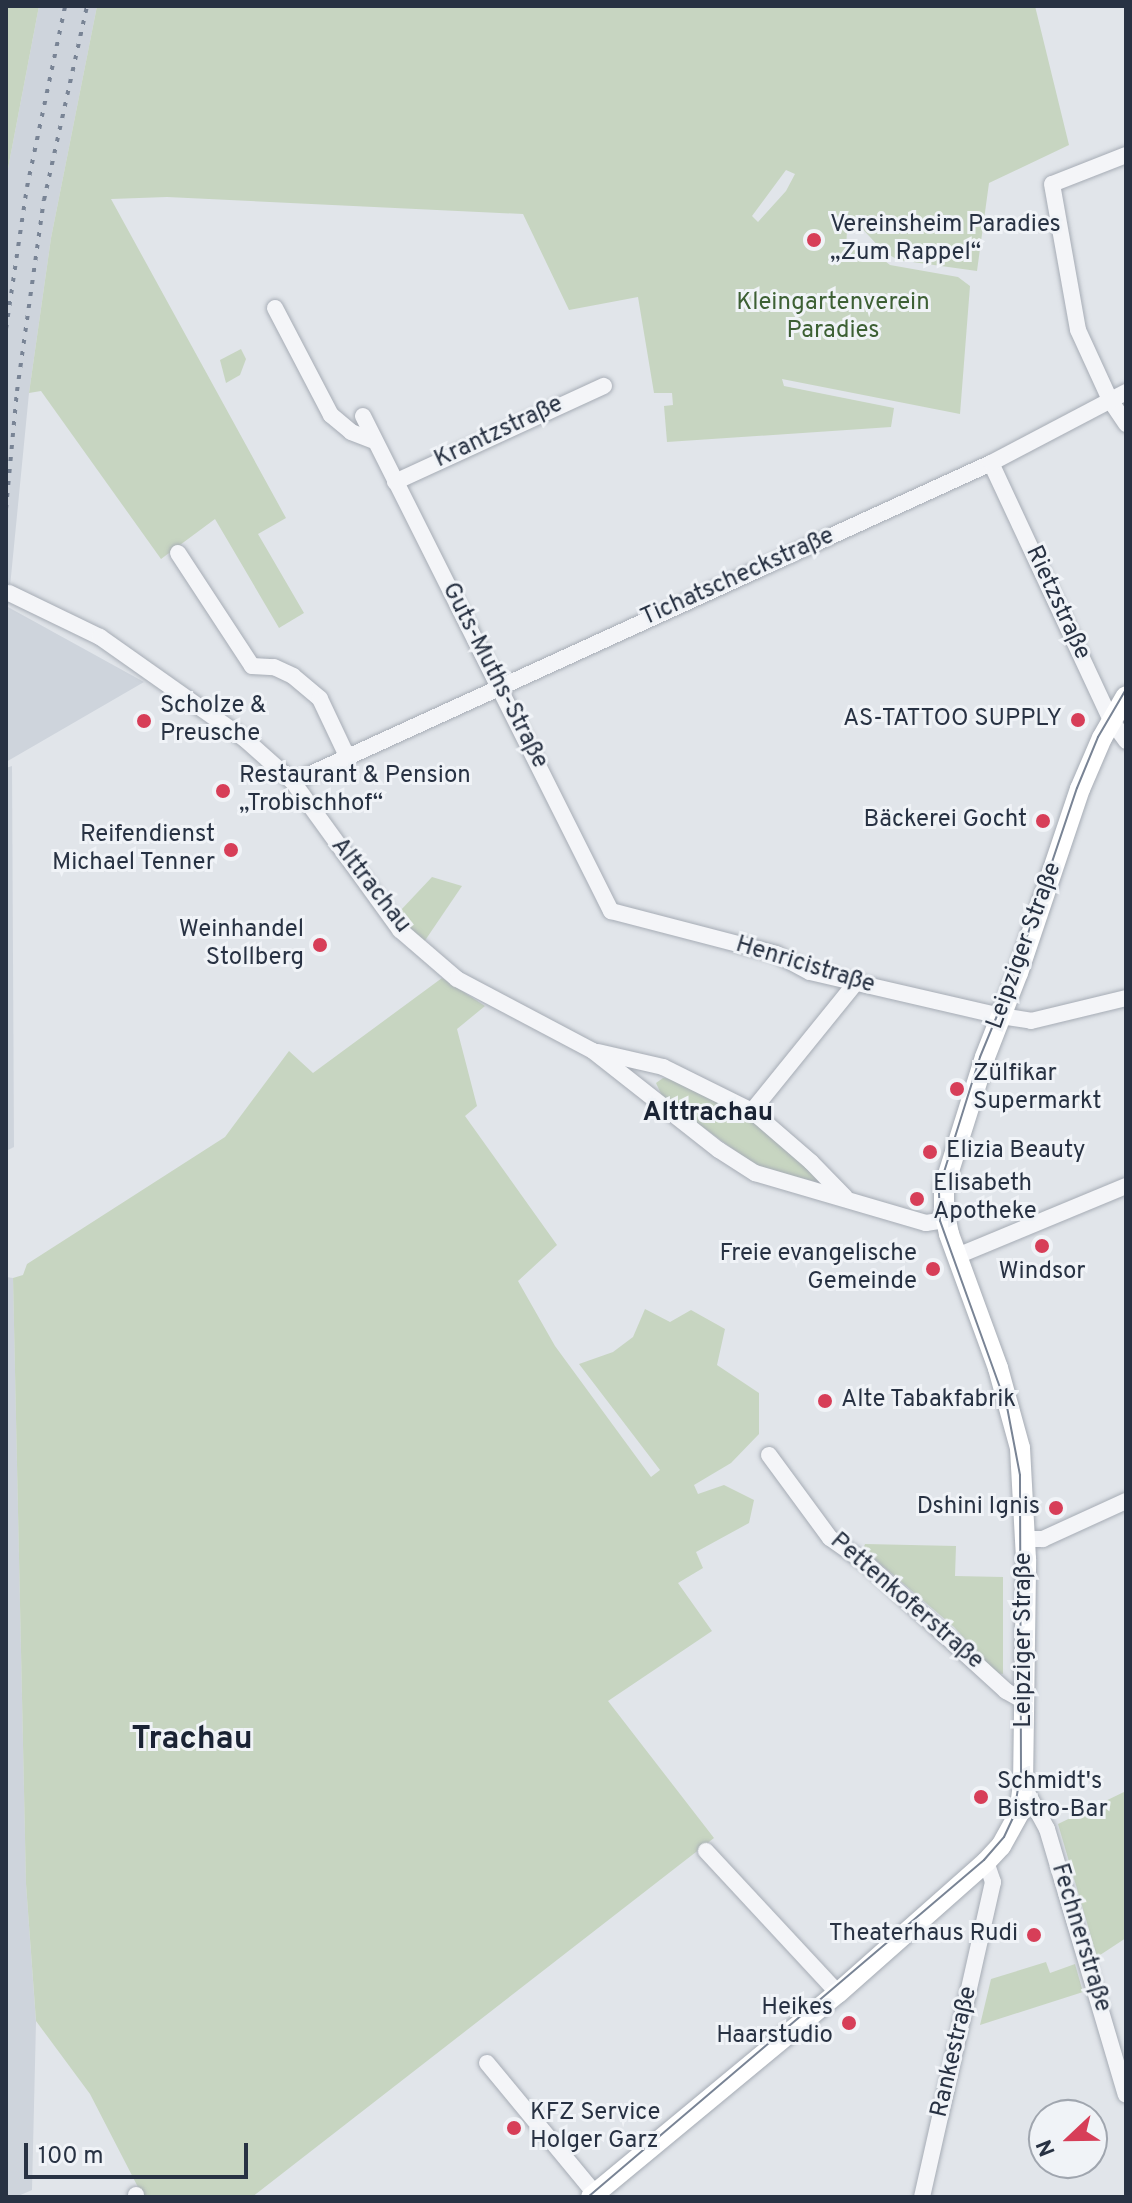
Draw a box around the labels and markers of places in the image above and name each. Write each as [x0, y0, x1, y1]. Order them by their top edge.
place label: Vereinsheim Paradies „Zum Rappel“ [830, 212, 1061, 268]
marker: Vereinsheim Paradies „Zum Rappel“ [805, 231, 823, 249]
place label: Scholze & Preusche [160, 693, 266, 749]
place label: AS-TATTOO SUPPLY [843, 706, 1062, 734]
marker: AS-TATTOO SUPPLY [1069, 711, 1087, 729]
marker: Scholze & Preusche [135, 712, 153, 730]
place label: Restaurant & Pension „Trobischhof“ [239, 763, 471, 819]
marker: Restaurant & Pension „Trobischhof“ [214, 782, 232, 800]
place label: Bäckerei Gocht [864, 807, 1027, 835]
marker: Bäckerei Gocht [1034, 812, 1052, 830]
place label: Reifendienst Michael Tenner [51, 822, 215, 878]
marker: Reifendienst Michael Tenner [222, 841, 240, 859]
place label: Weinhandel Stollberg [179, 917, 304, 973]
marker: Weinhandel Stollberg [311, 936, 329, 954]
place label: Zülfikar Supermarkt [973, 1061, 1102, 1117]
marker: Zülfikar Supermarkt [948, 1080, 966, 1098]
place label: Elizia Beauty [946, 1138, 1085, 1166]
marker: Elizia Beauty [921, 1143, 939, 1161]
place label: Elisabeth Apotheke [933, 1171, 1037, 1227]
marker: Elisabeth Apotheke [908, 1190, 926, 1208]
marker: Windsor [1033, 1237, 1051, 1255]
place label: Freie evangelische Gemeinde [719, 1241, 917, 1297]
place label: Windsor [998, 1259, 1086, 1287]
marker: Freie evangelische Gemeinde [924, 1260, 942, 1278]
place label: Alte Tabakfabrik [841, 1387, 1017, 1415]
marker: Alte Tabakfabrik [816, 1392, 834, 1410]
place label: Dshini Ignis [917, 1494, 1040, 1522]
marker: Dshini Ignis [1047, 1499, 1065, 1517]
place label: Schmidt's Bistro-Bar [997, 1769, 1108, 1825]
marker: Schmidt's Bistro-Bar [972, 1788, 990, 1806]
place label: Theaterhaus Rudi [829, 1921, 1018, 1949]
marker: Theaterhaus Rudi [1025, 1926, 1043, 1944]
place label: Heikes Haarstudio [716, 1995, 833, 2051]
marker: Heikes Haarstudio [840, 2014, 858, 2032]
place label: KFZ Service Holger Garz [530, 2100, 660, 2156]
marker: KFZ Service Holger Garz [505, 2119, 523, 2137]

